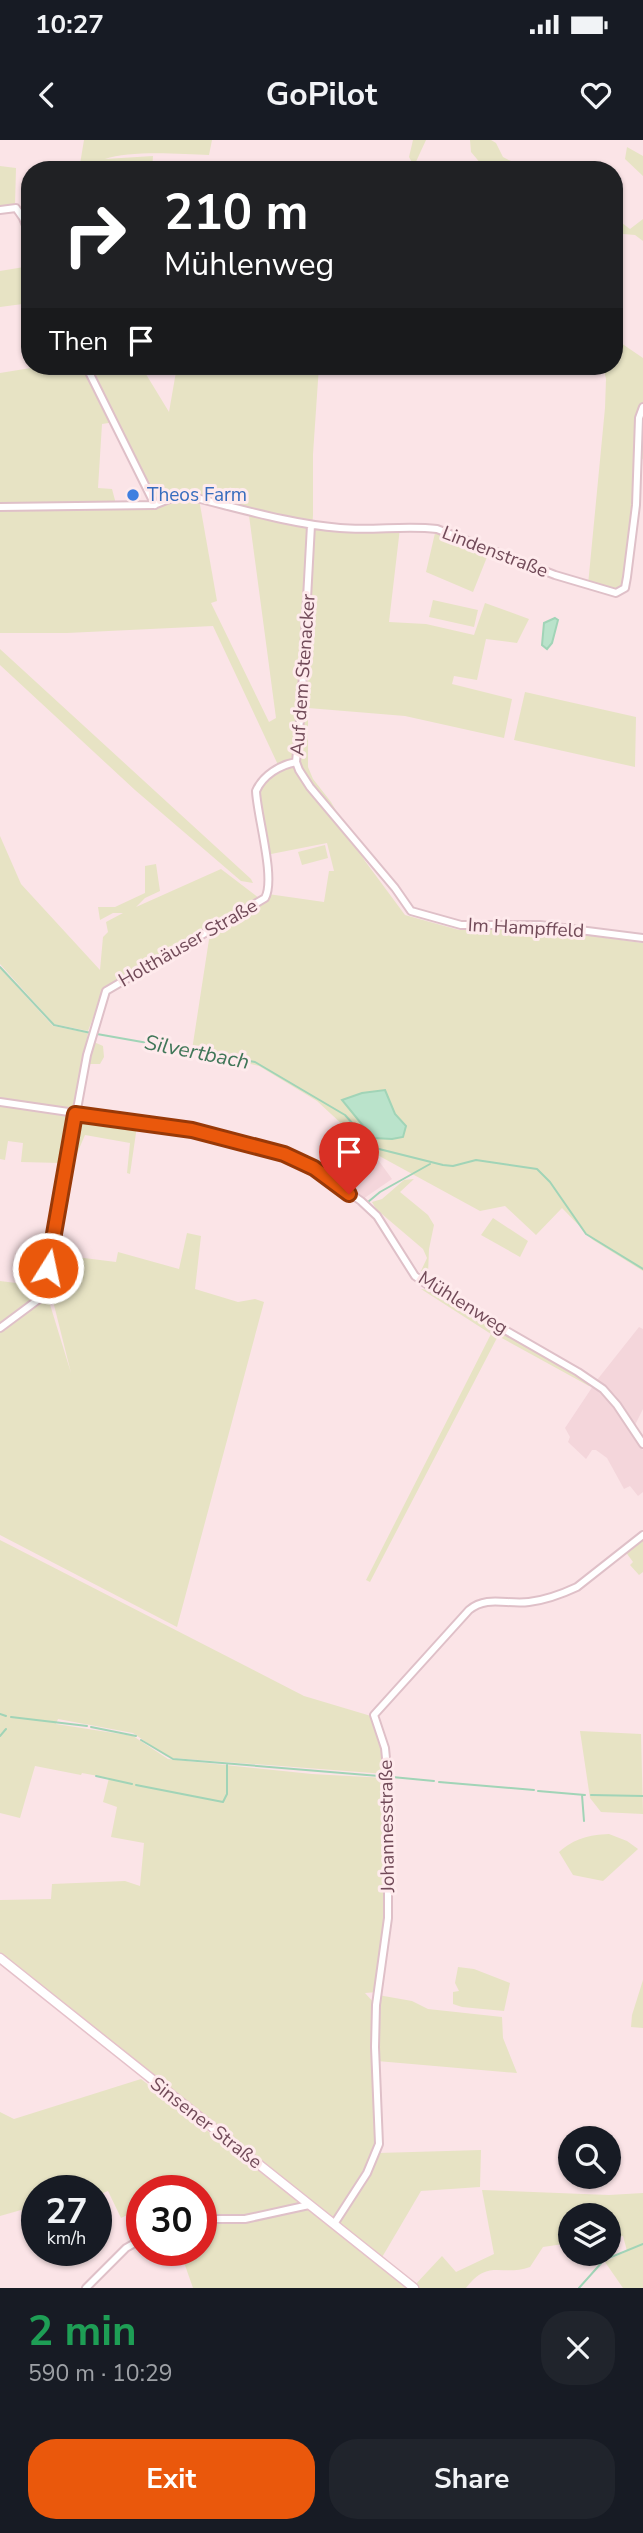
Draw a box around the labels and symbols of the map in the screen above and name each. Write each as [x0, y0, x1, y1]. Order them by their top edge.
place label: Theos Farm [147, 482, 247, 508]
marker: Theos Farm [125, 487, 141, 503]
street label: Lindenstraße [438, 520, 552, 584]
street label: Auf dem Stenacker [284, 593, 322, 757]
street label: Holthäuser Straße [114, 893, 262, 993]
street label: Im Hampffeld [467, 912, 585, 944]
water label: Silvertbach [142, 1028, 252, 1076]
pin [319, 1122, 379, 1194]
position arrow [11, 1231, 85, 1305]
street label: Mühlenweg [413, 1265, 513, 1341]
street label: Johannesstraße [373, 1759, 401, 1894]
street label: Sinsener Straße [145, 2071, 267, 2175]
speed limit sign: 30 [126, 2175, 217, 2266]

